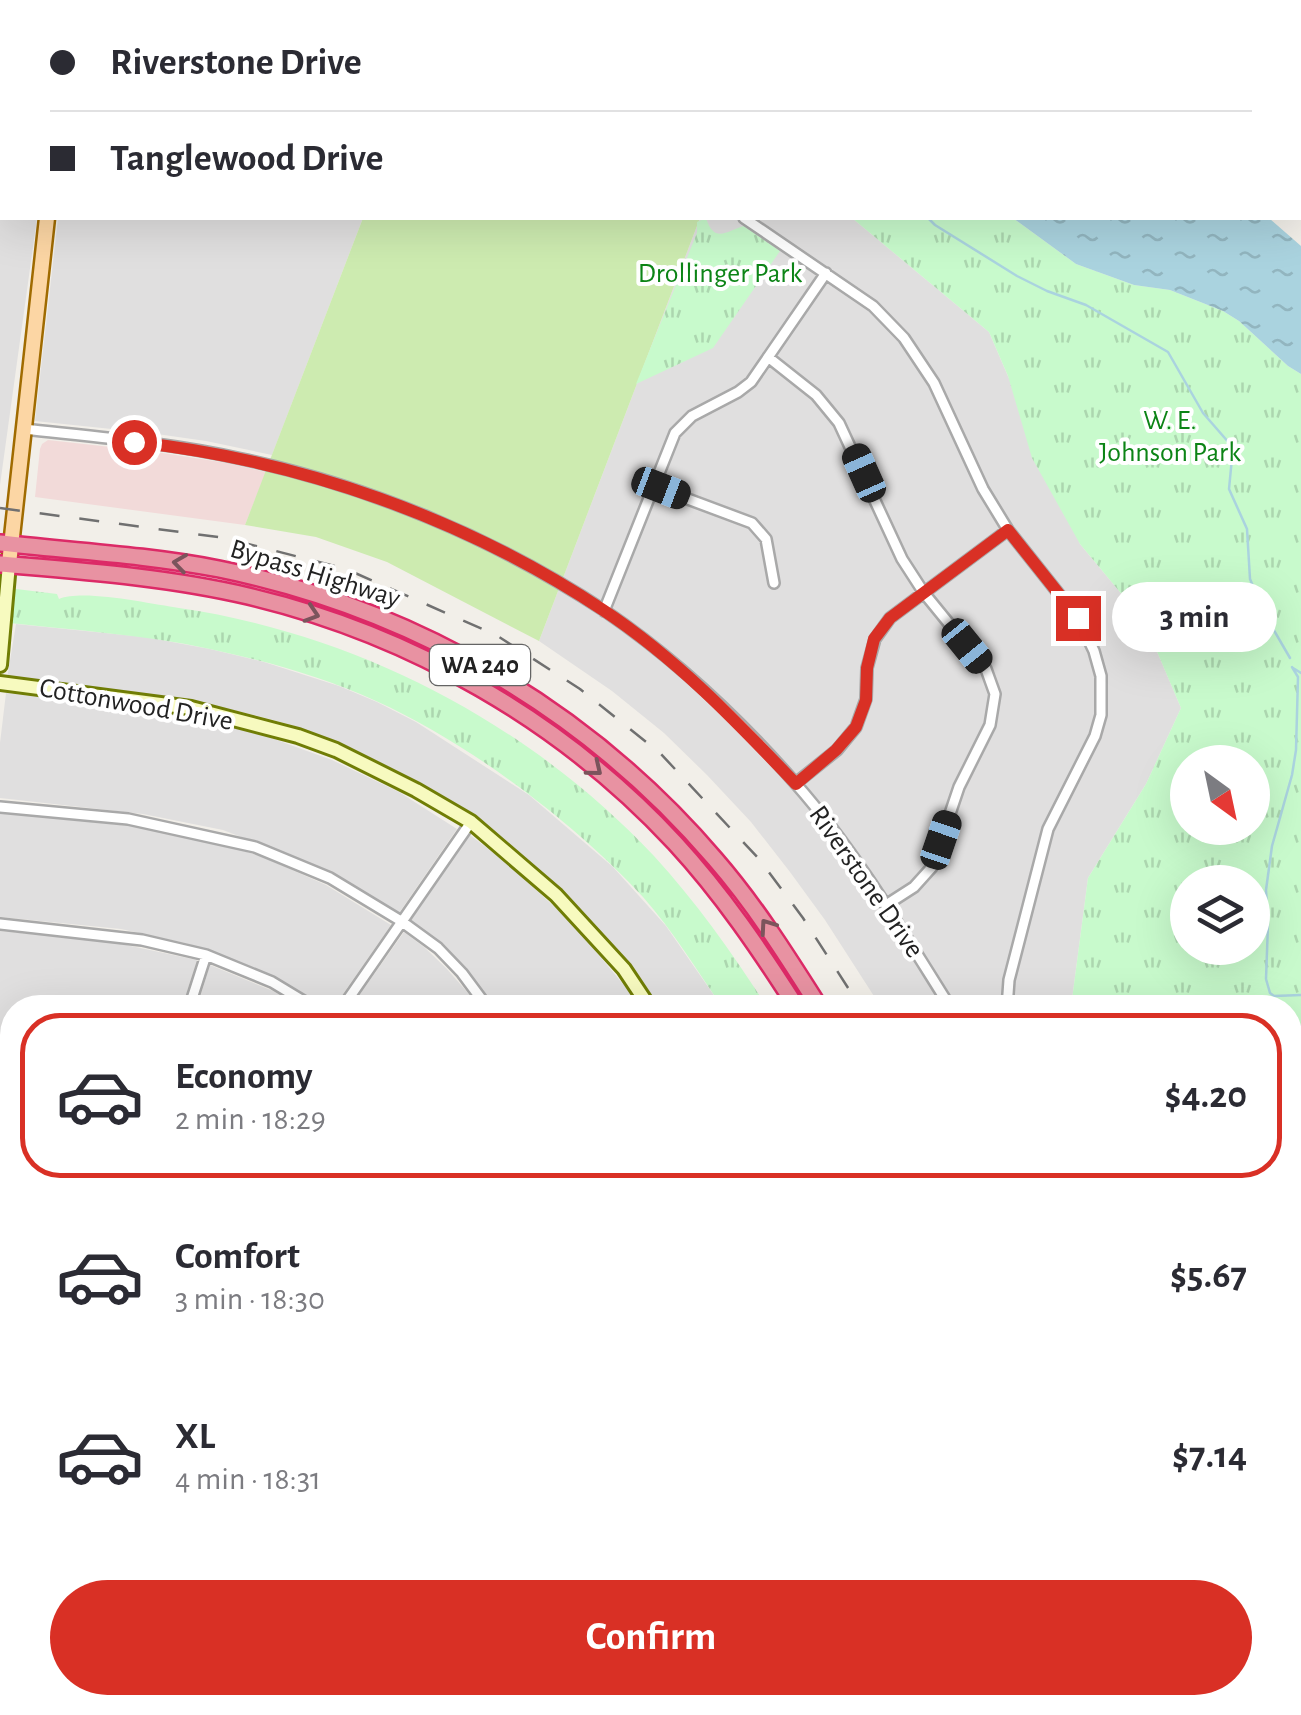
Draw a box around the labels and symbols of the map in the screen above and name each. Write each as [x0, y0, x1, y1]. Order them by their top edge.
park label: Drollinger Park [638, 260, 802, 288]
park label: W. E. Johnson Park [1099, 407, 1241, 467]
route start [112, 420, 157, 465]
car [838, 439, 890, 507]
car [628, 463, 694, 513]
street label: Bypass Highway [227, 535, 403, 613]
one-way arrow [171, 554, 188, 575]
callout: 3 min [1113, 583, 1278, 653]
route end [1056, 596, 1101, 641]
one-way arrow [303, 602, 320, 623]
car [936, 613, 998, 679]
road number: WA 240 [430, 645, 530, 685]
street label: Cottonwood Drive [37, 674, 235, 736]
north arrow [1170, 745, 1270, 845]
one-way arrow [584, 757, 602, 775]
street label: Riverstone Drive [803, 801, 929, 963]
car [917, 807, 965, 873]
one-way arrow [761, 919, 779, 938]

